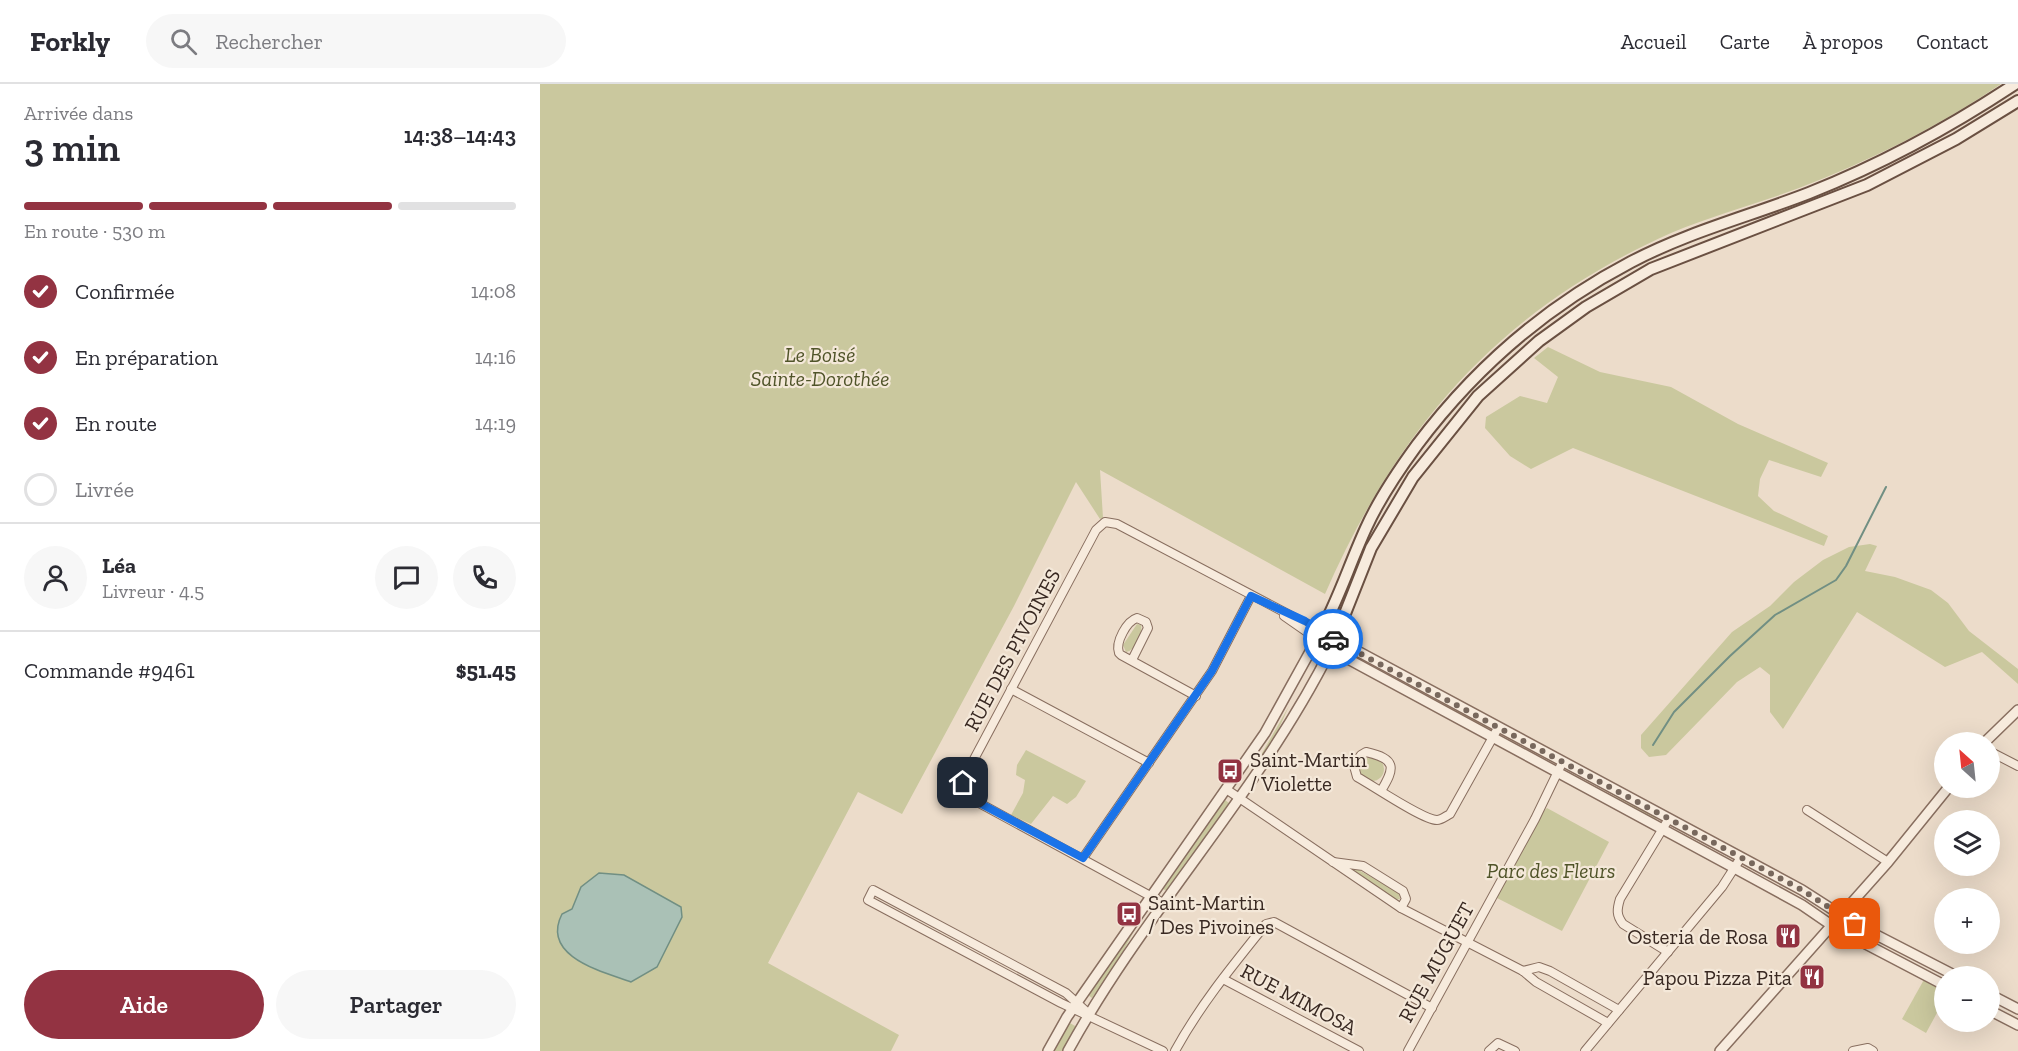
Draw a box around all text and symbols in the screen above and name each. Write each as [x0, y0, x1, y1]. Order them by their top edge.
search box [146, 14, 566, 68]
text: Forkly [30, 25, 110, 58]
icon: search [167, 25, 200, 58]
text: Rechercher [215, 28, 323, 55]
text: Accueil [1621, 29, 1687, 54]
text: Carte [1720, 29, 1770, 54]
text: À propos [1803, 29, 1883, 54]
text: Contact [1916, 29, 1988, 54]
text: Arrivée dans [24, 101, 133, 125]
text: 14:38–14:43 [404, 122, 516, 149]
text: 3 min [24, 124, 120, 171]
text: En route · 530 m [24, 219, 165, 243]
icon: check [24, 275, 57, 308]
text: Confirmée [75, 278, 175, 305]
text: 14:08 [471, 279, 516, 303]
icon: check [24, 341, 57, 374]
park label: Le Boisé Sainte-Dorothée [751, 342, 889, 391]
text: En préparation [75, 344, 218, 371]
text: 14:16 [475, 345, 516, 369]
icon: check [24, 407, 57, 440]
text: En route [75, 410, 157, 437]
text: 14:19 [475, 411, 516, 435]
text: Livrée [75, 476, 134, 503]
button: person [24, 546, 87, 609]
button: chat [375, 546, 438, 609]
button: phone [453, 546, 516, 609]
text: Léa [102, 552, 136, 579]
street label: RUE DES PIVOINES [959, 565, 1065, 735]
text: Livreur · 4.5 [102, 579, 204, 603]
courier [1303, 609, 1363, 669]
icon: car [1317, 623, 1350, 656]
text: Commande #9461 [24, 657, 195, 684]
text: $51.45 [456, 657, 516, 684]
north arrow [1934, 732, 2000, 798]
map controls [1934, 732, 2000, 1032]
place label: Saint-Martin / Violette [1250, 747, 1367, 796]
bus stop icon: Saint-Martin / Violette [1215, 756, 1245, 786]
pin [937, 757, 988, 808]
icon: home [946, 766, 979, 799]
button: layers [1934, 810, 2000, 876]
park label: Parc des Fleurs [1487, 858, 1615, 883]
button: + [1934, 888, 2000, 954]
place label: Saint-Martin / Des Pivoines [1148, 890, 1274, 939]
street label: RUE MUGUET [1393, 898, 1479, 1026]
pin [1829, 898, 1880, 949]
bus stop icon: Saint-Martin / Des Pivoines [1114, 899, 1144, 929]
icon: bag [1838, 907, 1871, 940]
restaurant icon: Osteria de Rosa [1773, 921, 1803, 951]
place label: Osteria de Rosa [1627, 924, 1768, 949]
street label: RUE MIMOSA [1237, 958, 1362, 1040]
restaurant icon: Papou Pizza Pita [1797, 962, 1827, 992]
place label: Papou Pizza Pita [1643, 965, 1792, 990]
button: − [1934, 966, 2000, 1032]
button: Aide [24, 970, 264, 1039]
button: Partager [276, 970, 516, 1039]

